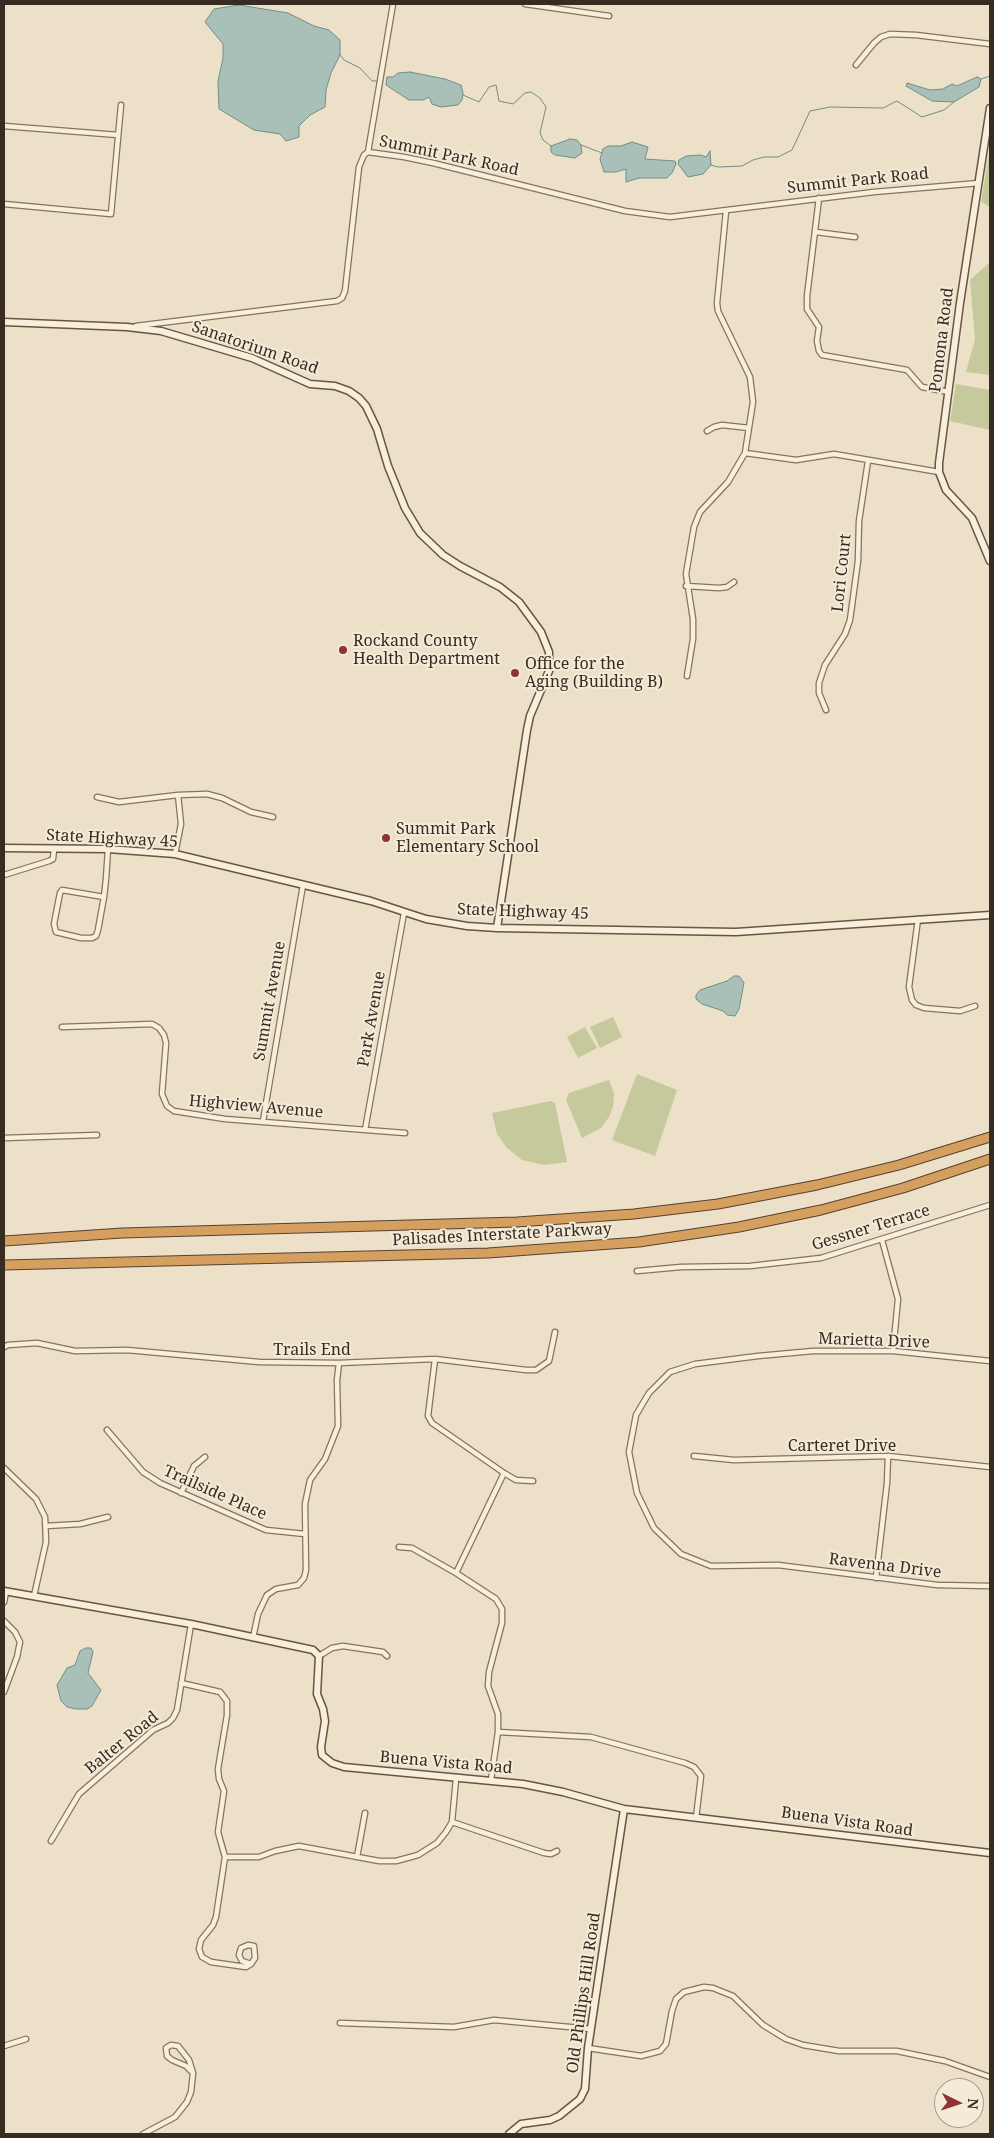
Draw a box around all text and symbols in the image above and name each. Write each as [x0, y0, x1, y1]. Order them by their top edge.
street label: Summit Park Road [377, 132, 521, 180]
street label: Summit Park Road [786, 164, 930, 198]
street label: Pomona Road [926, 287, 958, 393]
street label: Sanatorium Road [189, 317, 321, 379]
street label: Lori Court [828, 533, 856, 613]
place label: Rockand County Health Department [353, 631, 500, 669]
marker: Rockand County Health Department [337, 644, 349, 656]
place label: Office for the Aging (Building B) [525, 654, 663, 692]
marker: Office for the Aging (Building B) [509, 667, 521, 679]
place label: Summit Park Elementary School [396, 819, 539, 857]
street label: State Highway 45 [46, 826, 178, 852]
marker: Summit Park Elementary School [380, 832, 392, 844]
street label: State Highway 45 [457, 900, 589, 924]
street label: Summit Avenue [250, 940, 290, 1062]
street label: Park Avenue [354, 970, 390, 1068]
street label: Highview Avenue [188, 1092, 324, 1122]
street label: Gessner Terrace [809, 1201, 933, 1255]
street label: Palisades Interstate Parkway [392, 1220, 612, 1250]
street label: Marietta Drive [818, 1329, 930, 1353]
street label: Trails End [273, 1340, 351, 1360]
street label: Carteret Drive [788, 1436, 896, 1456]
street label: Trailside Place [160, 1462, 270, 1524]
street label: Ravenna Drive [828, 1550, 942, 1582]
street label: Balter Road [81, 1708, 163, 1778]
street label: Buena Vista Road [379, 1748, 513, 1778]
street label: Buena Vista Road [780, 1803, 914, 1841]
street label: Old Phillips Hill Road [563, 1911, 605, 2075]
north arrow [934, 2078, 984, 2128]
text: N [964, 2098, 983, 2110]

